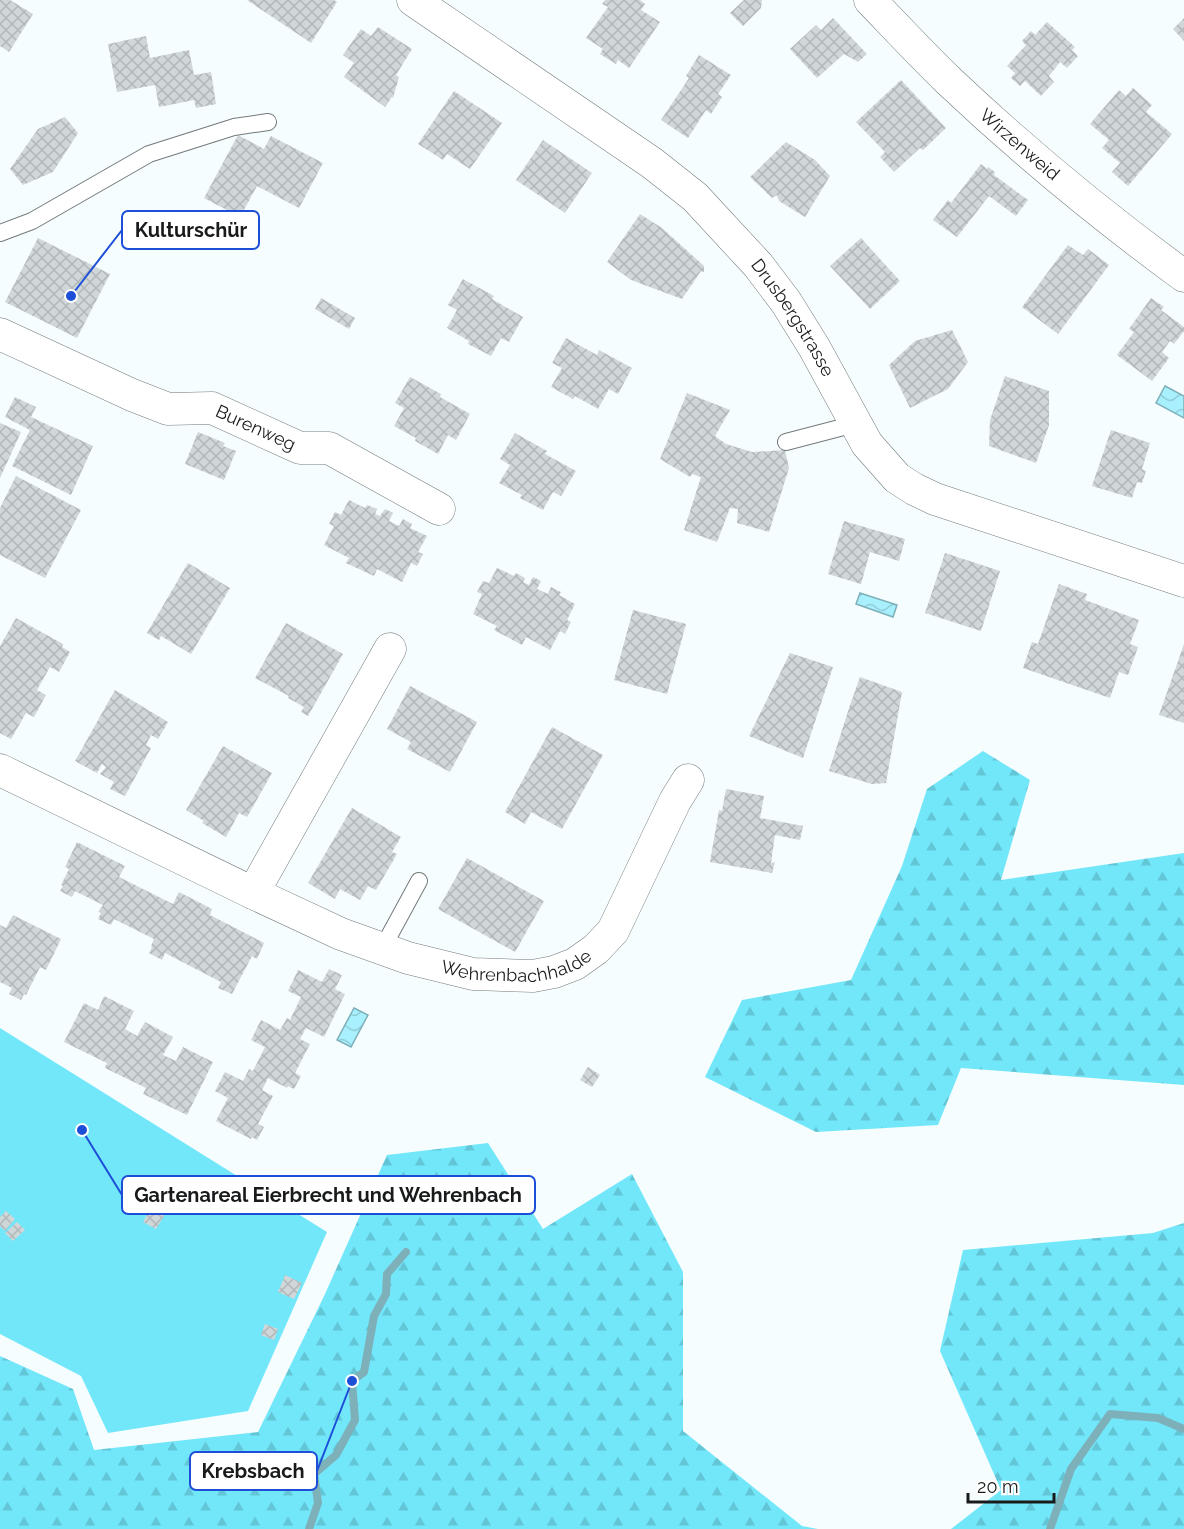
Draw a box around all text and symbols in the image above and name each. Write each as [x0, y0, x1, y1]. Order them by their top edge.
street label: Wirzenweid [976, 104, 1064, 184]
callout: Kulturschür [122, 211, 259, 249]
text: Kulturschür [135, 218, 248, 242]
street label: Drusbergstrasse [747, 254, 839, 380]
street label: Burenweg [213, 400, 299, 455]
street label: Wehrenbachhalde [439, 945, 596, 986]
callout: Gartenareal Eierbrecht und Wehrenbach [122, 1176, 535, 1214]
text: Gartenareal Eierbrecht und Wehrenbach [134, 1183, 522, 1207]
callout: Krebsbach [190, 1452, 317, 1490]
text: Krebsbach [201, 1459, 305, 1483]
scale bar [968, 1466, 1054, 1504]
text: 20 m [977, 1476, 1019, 1497]

